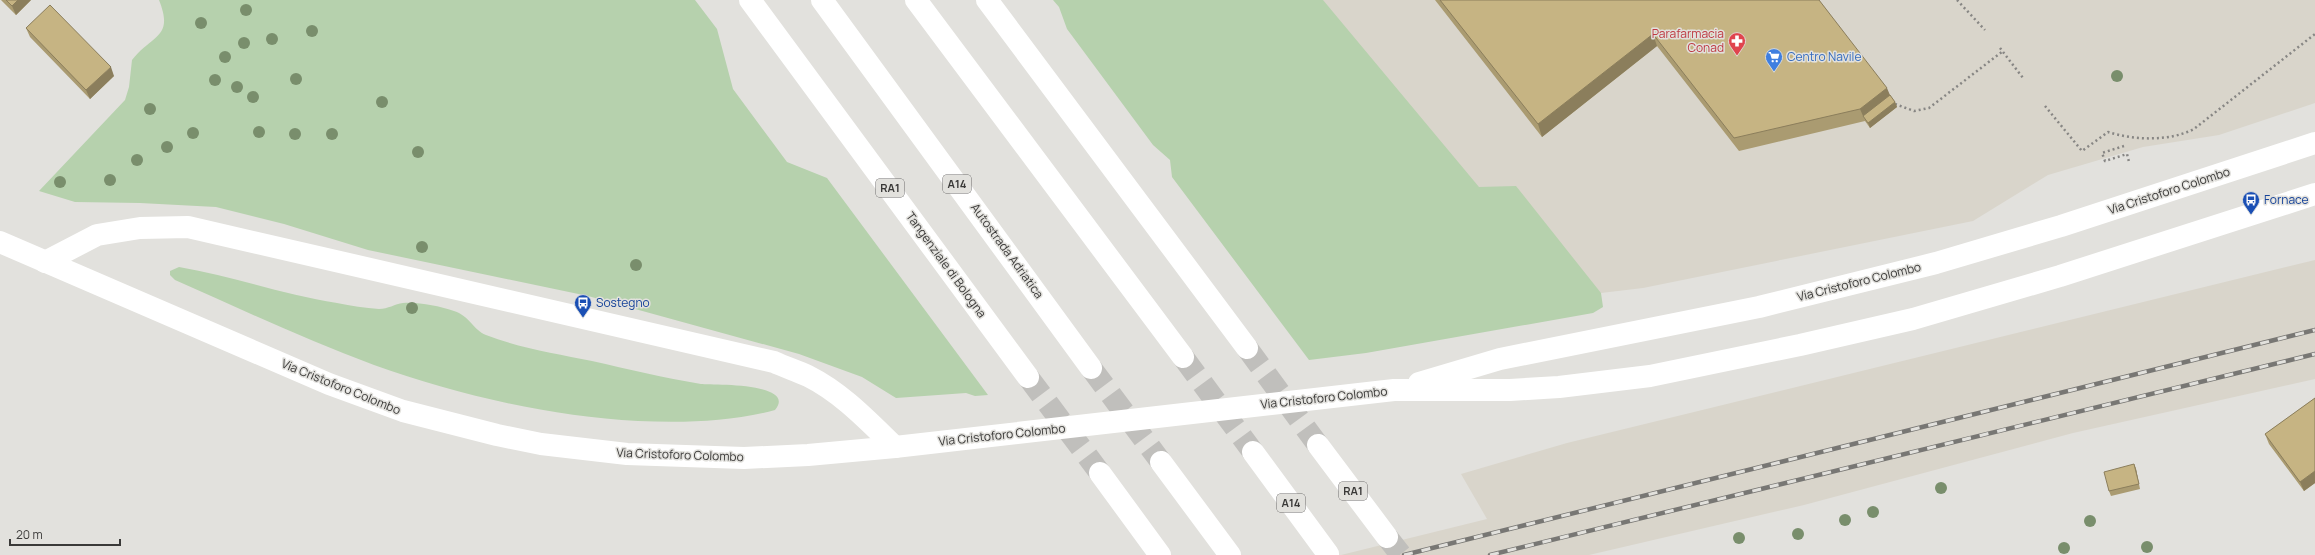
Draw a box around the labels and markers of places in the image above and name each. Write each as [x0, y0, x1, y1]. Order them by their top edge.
place label: Parafarmacia Conad [1652, 25, 1724, 56]
pharmacy icon: Parafarmacia Conad [1727, 31, 1747, 56]
supermarket icon: Centro Navile [1764, 47, 1784, 72]
place label: Centro Navile [1787, 48, 1861, 65]
bus stop icon: Fornace [2241, 190, 2261, 215]
place label: Fornace [2264, 191, 2309, 208]
bus stop icon: Sostegno [573, 293, 593, 318]
place label: Sostegno [596, 294, 650, 311]

